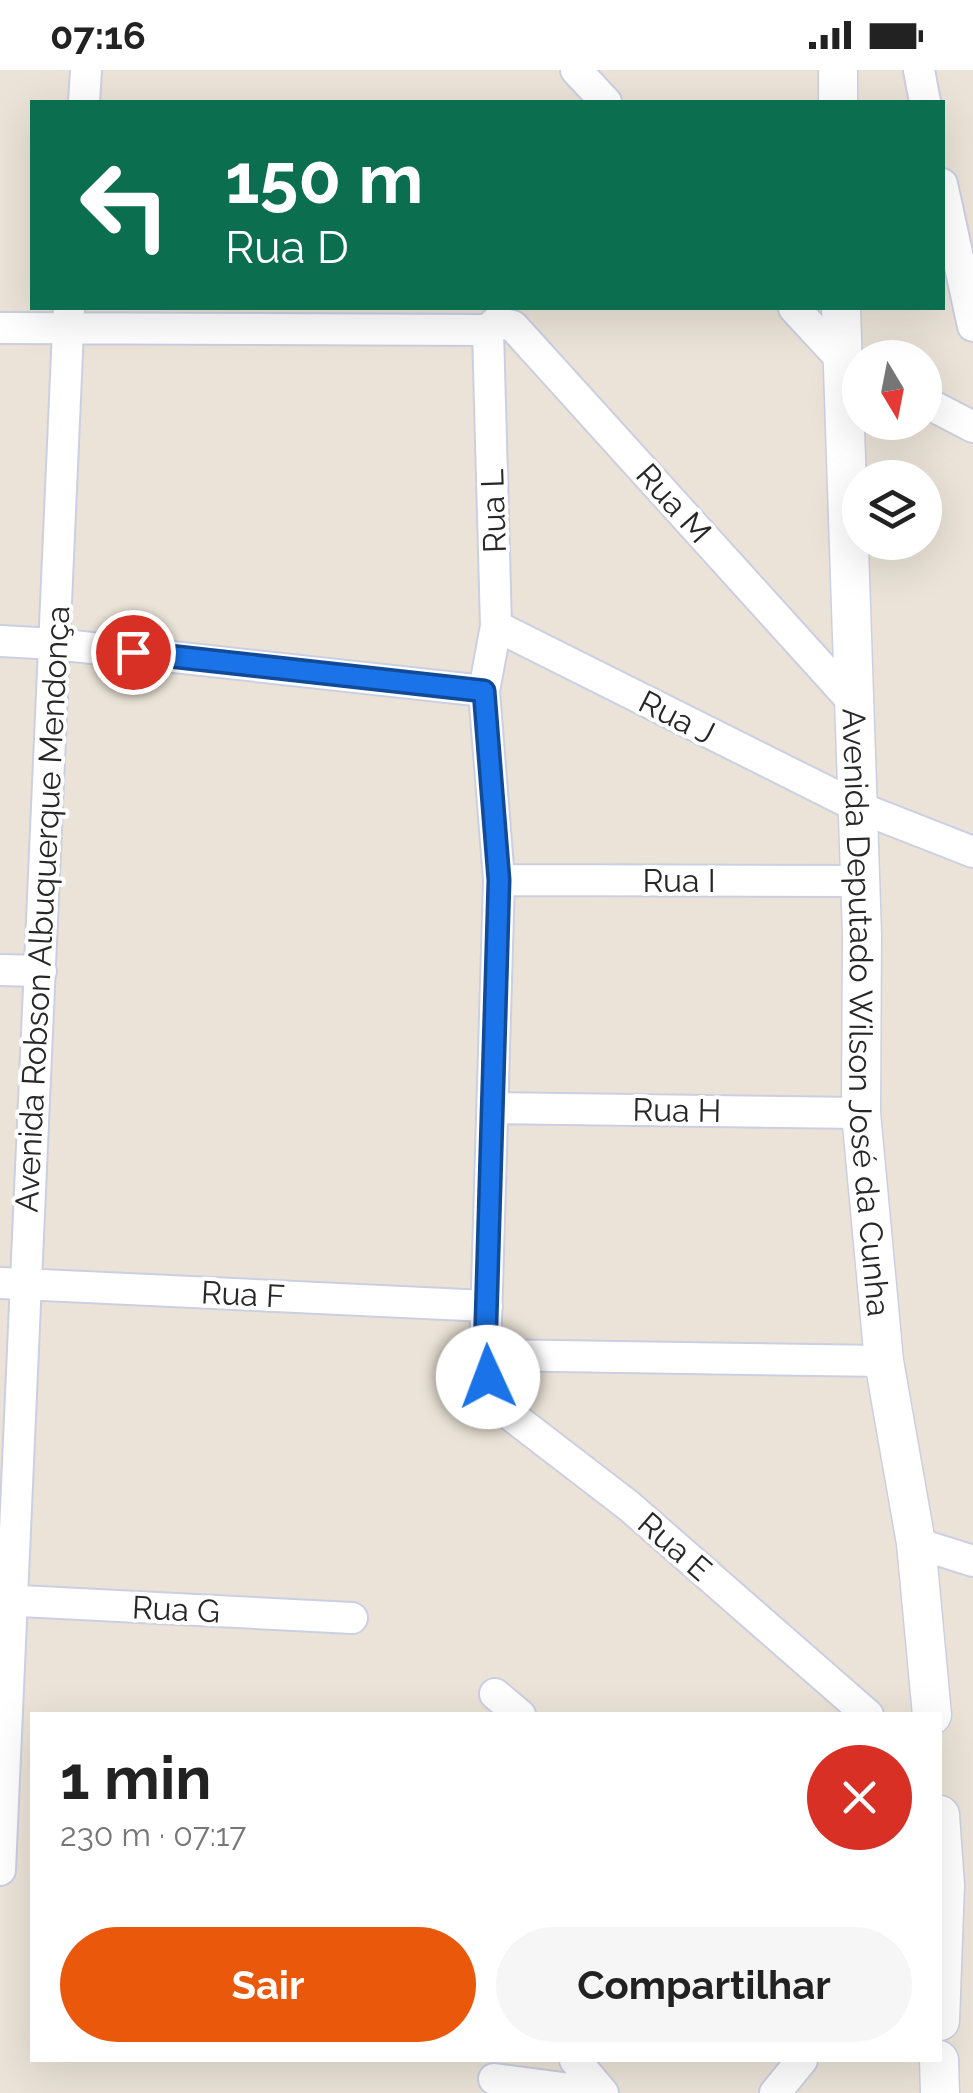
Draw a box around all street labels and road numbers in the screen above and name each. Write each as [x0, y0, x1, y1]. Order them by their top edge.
street label: Rua M [629, 456, 719, 550]
street label: Rua L [473, 468, 513, 554]
street label: Avenida Robson Albuquerque Mendonça [8, 605, 76, 1213]
street label: Rua J [633, 682, 721, 752]
street label: Avenida Deputado Wilson José da Cunha [836, 708, 898, 1318]
street label: Rua I [642, 862, 716, 899]
street label: Rua H [632, 1091, 722, 1129]
street label: Rua F [200, 1273, 286, 1315]
street label: Rua E [631, 1504, 719, 1588]
street label: Rua G [131, 1588, 221, 1630]

